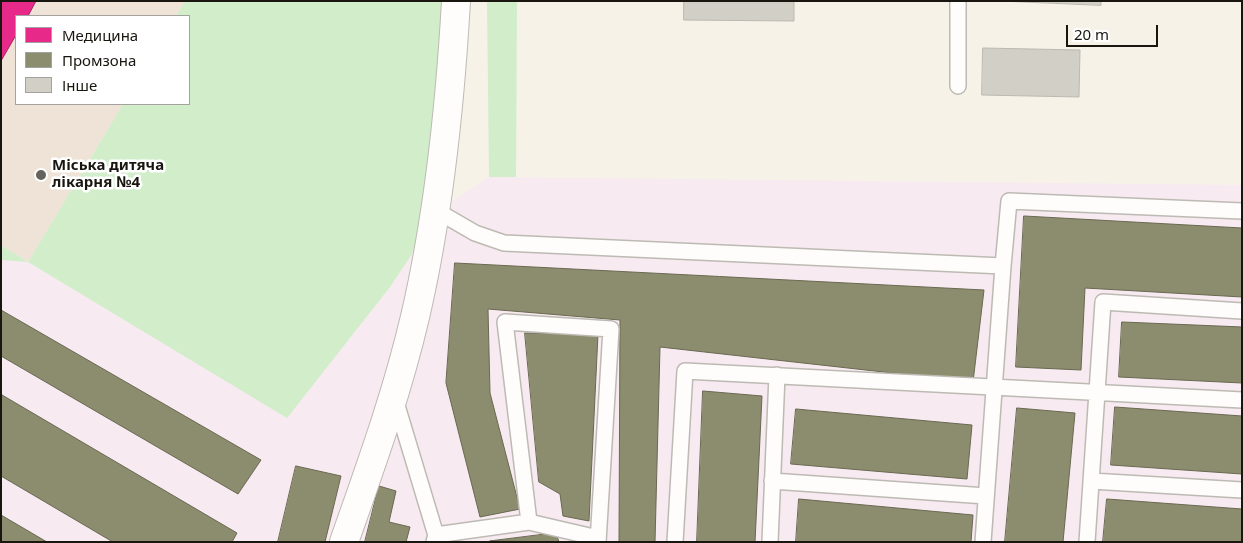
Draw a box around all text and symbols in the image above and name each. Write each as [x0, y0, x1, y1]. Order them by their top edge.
legend [15, 15, 190, 105]
scale bar [1068, 15, 1160, 47]
text: 20 m [1074, 24, 1109, 44]
text: Медицина [62, 25, 138, 45]
text: Промзона [62, 50, 136, 70]
text: Інше [62, 75, 97, 95]
place label: Міська дитяча лікарня №4 [52, 157, 164, 192]
marker: Міська дитяча лікарня №4 [34, 168, 48, 182]

